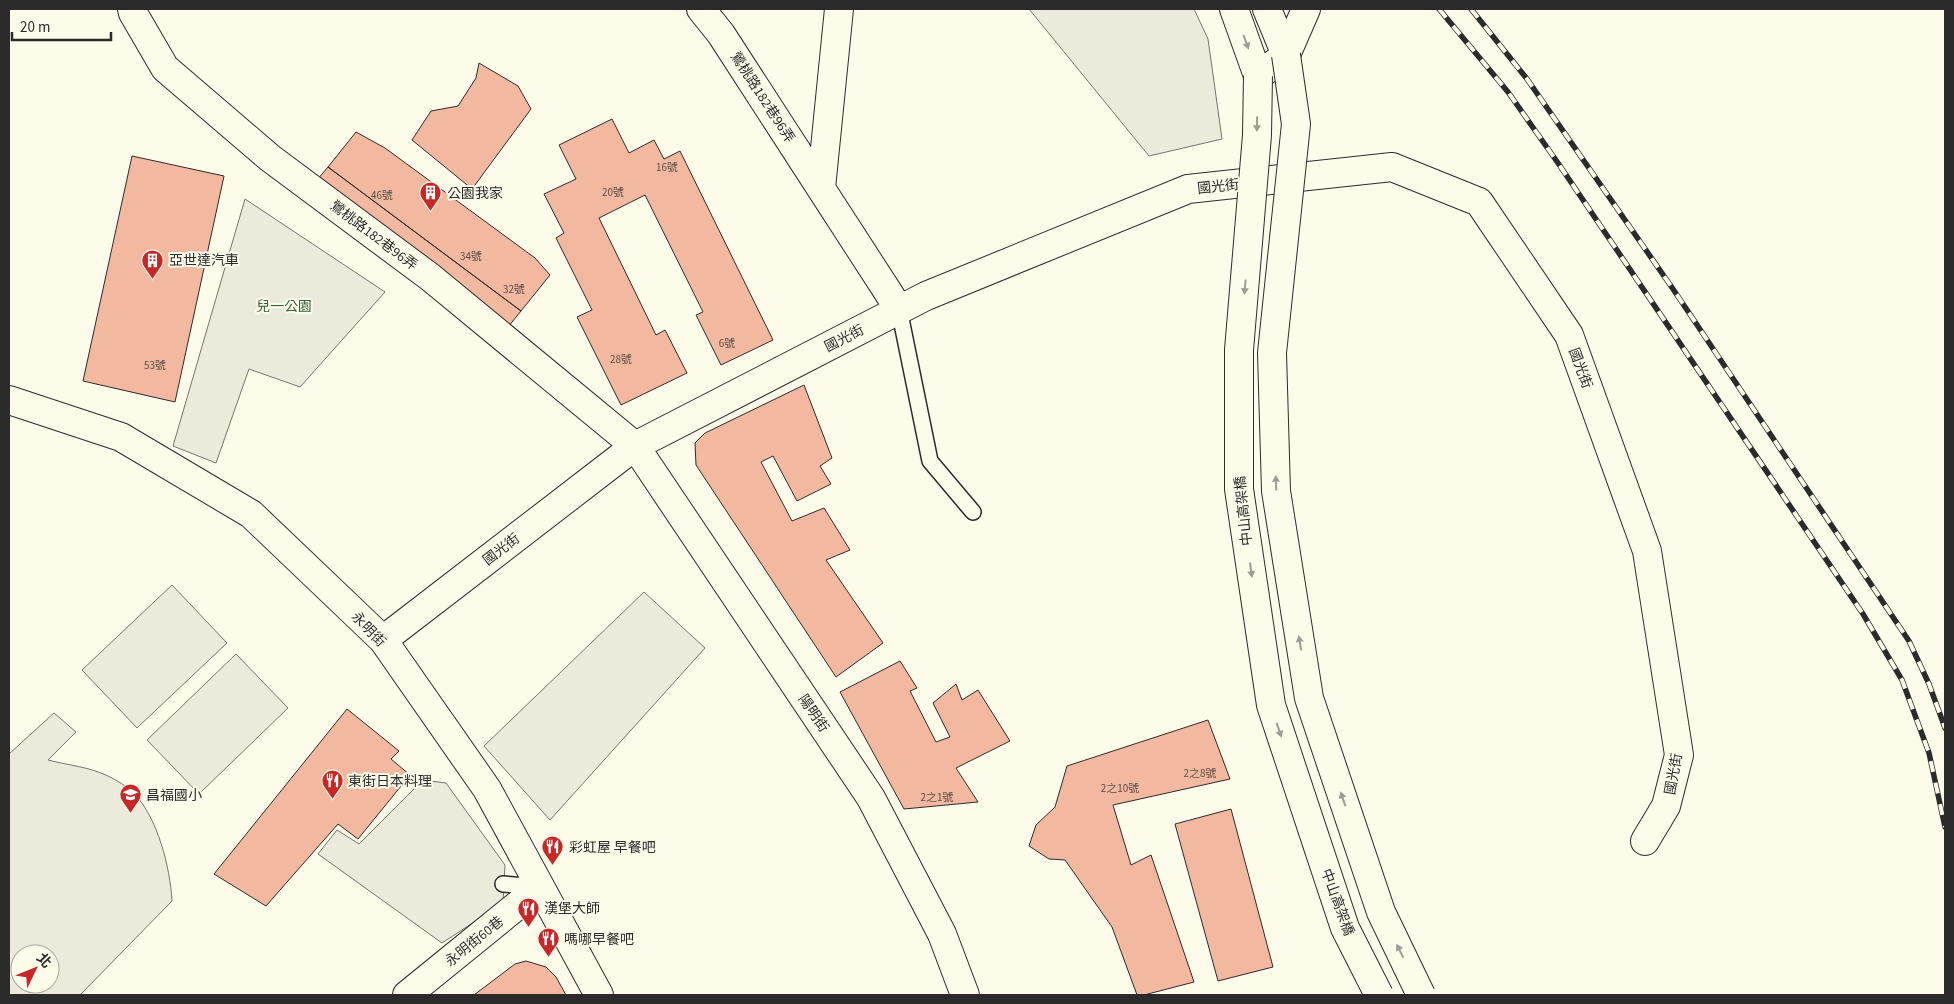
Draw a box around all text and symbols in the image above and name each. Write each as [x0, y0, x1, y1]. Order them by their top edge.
scale bar [12, 10, 111, 42]
text: 20 m [20, 17, 50, 38]
one-way arrow [1243, 35, 1251, 50]
street label: 鶯桃路182巷96弄 [725, 48, 799, 147]
one-way arrow [1253, 117, 1261, 133]
house number: 16號 [656, 160, 678, 175]
street label: 國光街 [1196, 175, 1240, 199]
building icon: 公園我家 [419, 181, 443, 212]
place label: 公園我家 [447, 184, 503, 204]
house number: 20號 [602, 185, 624, 200]
house number: 46號 [371, 188, 393, 203]
street label: 鶯桃路182巷96弄 [326, 196, 421, 275]
building icon: 亞世達汽車 [141, 248, 165, 279]
house number: 34號 [460, 249, 482, 264]
place label: 亞世達汽車 [169, 251, 239, 271]
one-way arrow [1241, 279, 1249, 295]
house number: 32號 [503, 282, 525, 297]
park label: 兒一公園 [256, 297, 312, 317]
street label: 國光街 [821, 320, 868, 357]
house number: 6號 [719, 336, 735, 351]
street label: 國光街 [1563, 345, 1597, 391]
house number: 28號 [610, 352, 632, 367]
house number: 53號 [144, 358, 166, 373]
one-way arrow [1272, 474, 1280, 490]
street label: 中山高架橋 [1230, 475, 1258, 547]
street label: 國光街 [479, 529, 524, 571]
one-way arrow [1247, 563, 1255, 579]
street label: 永明街 [346, 608, 390, 652]
one-way arrow [1296, 635, 1304, 651]
street label: 陽明街 [793, 691, 833, 737]
one-way arrow [1275, 723, 1283, 738]
street label: 國光街 [1660, 752, 1687, 797]
house number: 2之8號 [1184, 766, 1216, 781]
restaurant icon: 東街日本料理 [320, 769, 344, 800]
place label: 東街日本料理 [348, 772, 432, 792]
house number: 2之10號 [1101, 781, 1139, 796]
school or university icon: 昌福國小 [118, 783, 142, 814]
place label: 昌福國小 [146, 786, 202, 806]
house number: 2之1號 [921, 790, 953, 805]
one-way arrow [1339, 792, 1346, 807]
restaurant icon: 彩虹屋 早餐吧 [541, 835, 565, 866]
place label: 彩虹屋 早餐吧 [569, 838, 656, 858]
street label: 中山高架橋 [1316, 866, 1358, 939]
restaurant icon: 漢堡大師 [516, 896, 540, 927]
place label: 漢堡大師 [544, 899, 600, 919]
street label: 永明街60巷 [441, 912, 508, 972]
restaurant icon: 嗎哪早餐吧 [536, 927, 560, 958]
place label: 嗎哪早餐吧 [564, 930, 634, 950]
north arrow [10, 944, 60, 994]
one-way arrow [1396, 944, 1404, 959]
text: 北 [32, 949, 56, 973]

